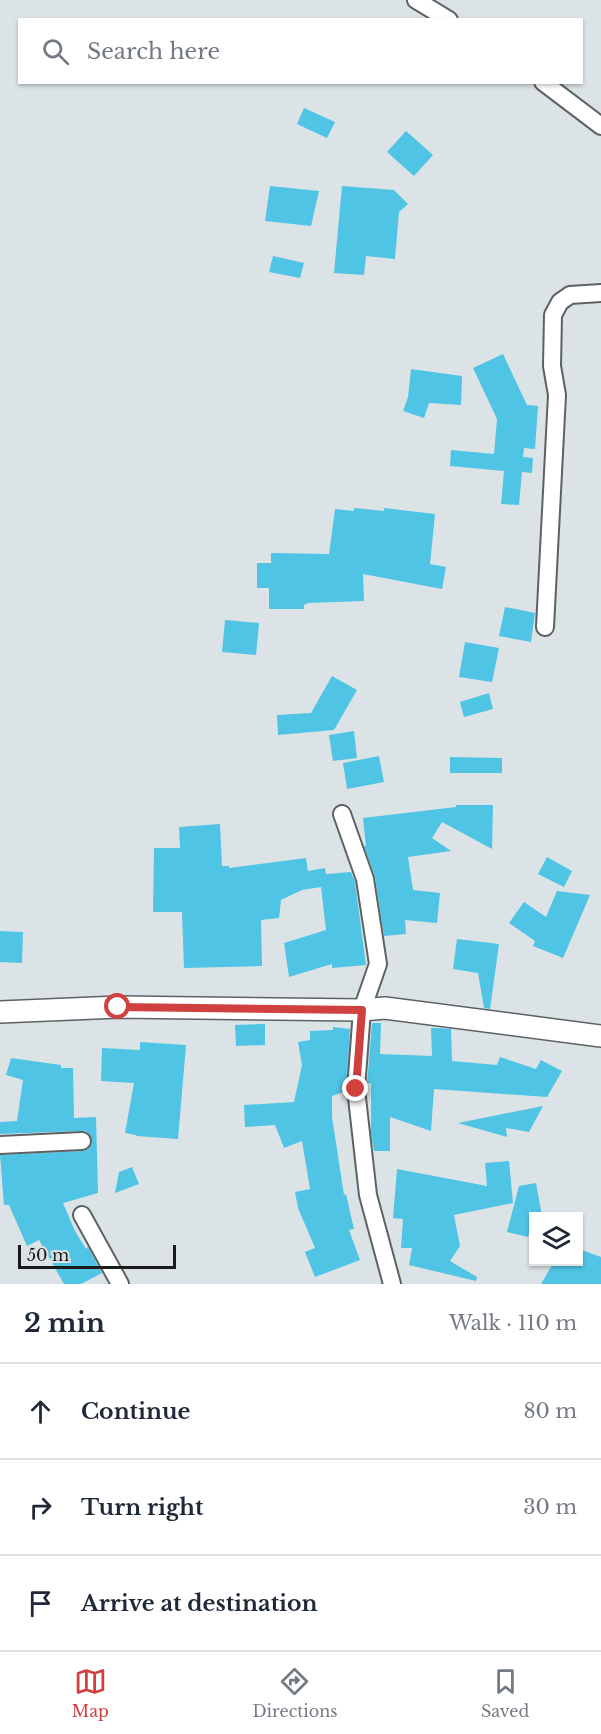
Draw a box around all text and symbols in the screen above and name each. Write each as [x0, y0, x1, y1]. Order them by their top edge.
search box [18, 18, 583, 84]
icon: search [39, 35, 72, 68]
text: Search here [87, 38, 220, 65]
route start [104, 993, 130, 1019]
route end [342, 1075, 368, 1101]
map controls [529, 1212, 583, 1266]
button: layers [529, 1212, 583, 1266]
scale bar [18, 1242, 176, 1270]
text: 50 m [27, 1245, 69, 1265]
text: 2 min [24, 1307, 105, 1339]
text: Walk · 110 m [449, 1311, 577, 1335]
icon: ahead [24, 1395, 57, 1428]
text: Continue [81, 1398, 190, 1425]
text: 80 m [523, 1399, 577, 1423]
icon: right [24, 1491, 57, 1524]
text: Turn right [81, 1494, 203, 1521]
text: 30 m [523, 1495, 577, 1519]
icon: arrive [24, 1587, 57, 1620]
text: Arrive at destination [81, 1590, 318, 1617]
tab: Map [72, 1665, 109, 1721]
tab: Directions [252, 1665, 337, 1721]
tab: Saved [481, 1665, 529, 1721]

